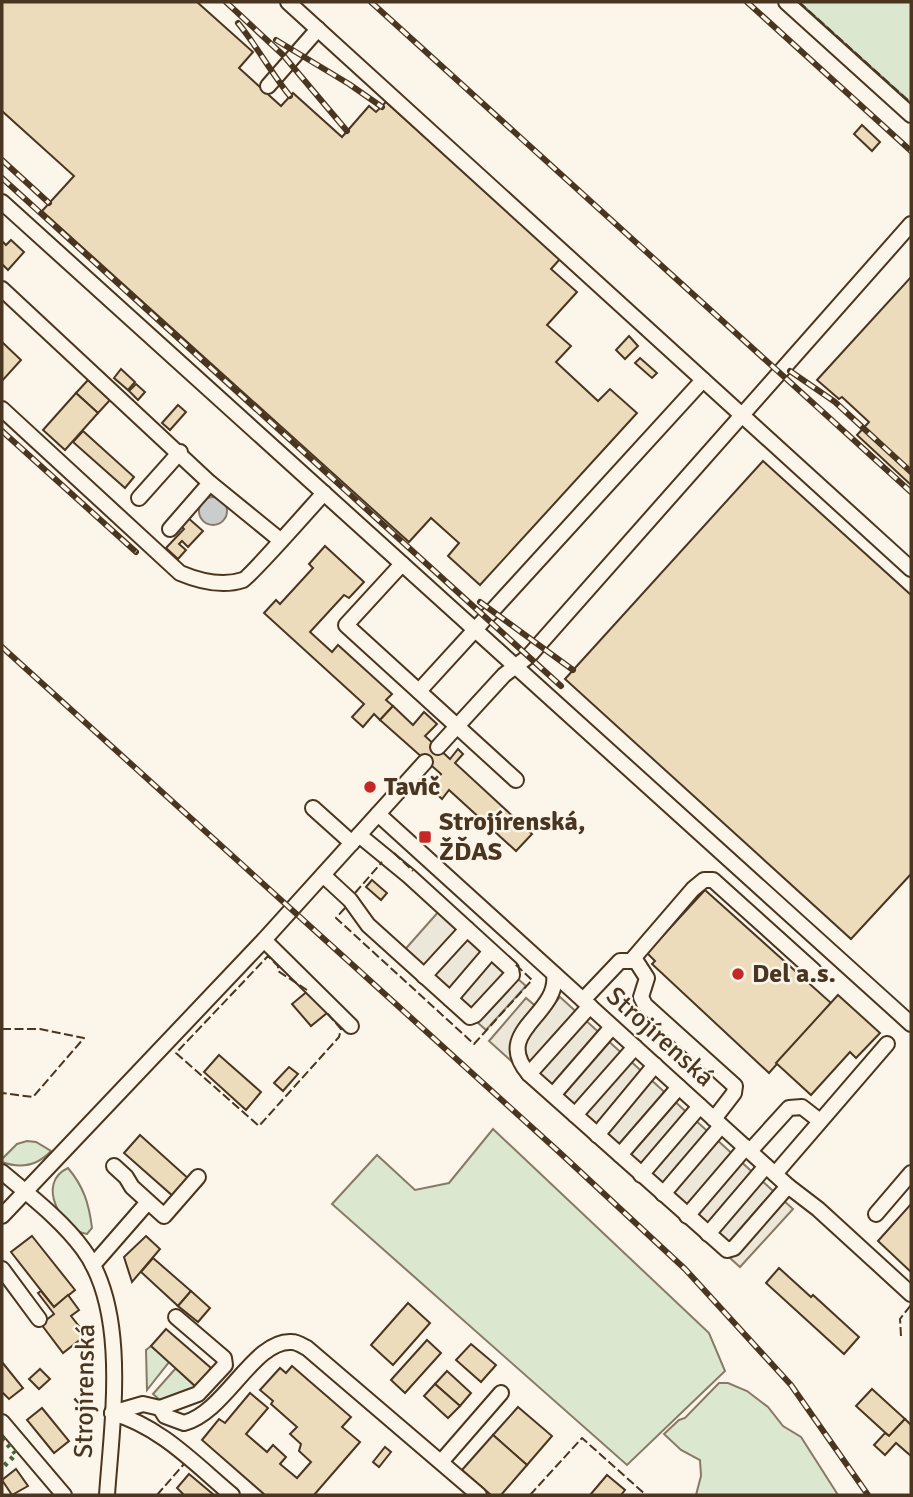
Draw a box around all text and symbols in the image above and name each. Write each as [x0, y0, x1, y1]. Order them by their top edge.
place label: Tavič [384, 771, 440, 803]
marker: Tavič [362, 779, 378, 795]
place label: Strojírenská, ŽĎAS [439, 806, 586, 868]
marker: Strojírenská, ŽĎAS [417, 829, 433, 845]
place label: Del a.s. [752, 958, 836, 990]
marker: Del a.s. [730, 966, 746, 982]
street label: Strojírenská [599, 980, 721, 1094]
street label: Strojírenská [68, 1324, 102, 1458]

